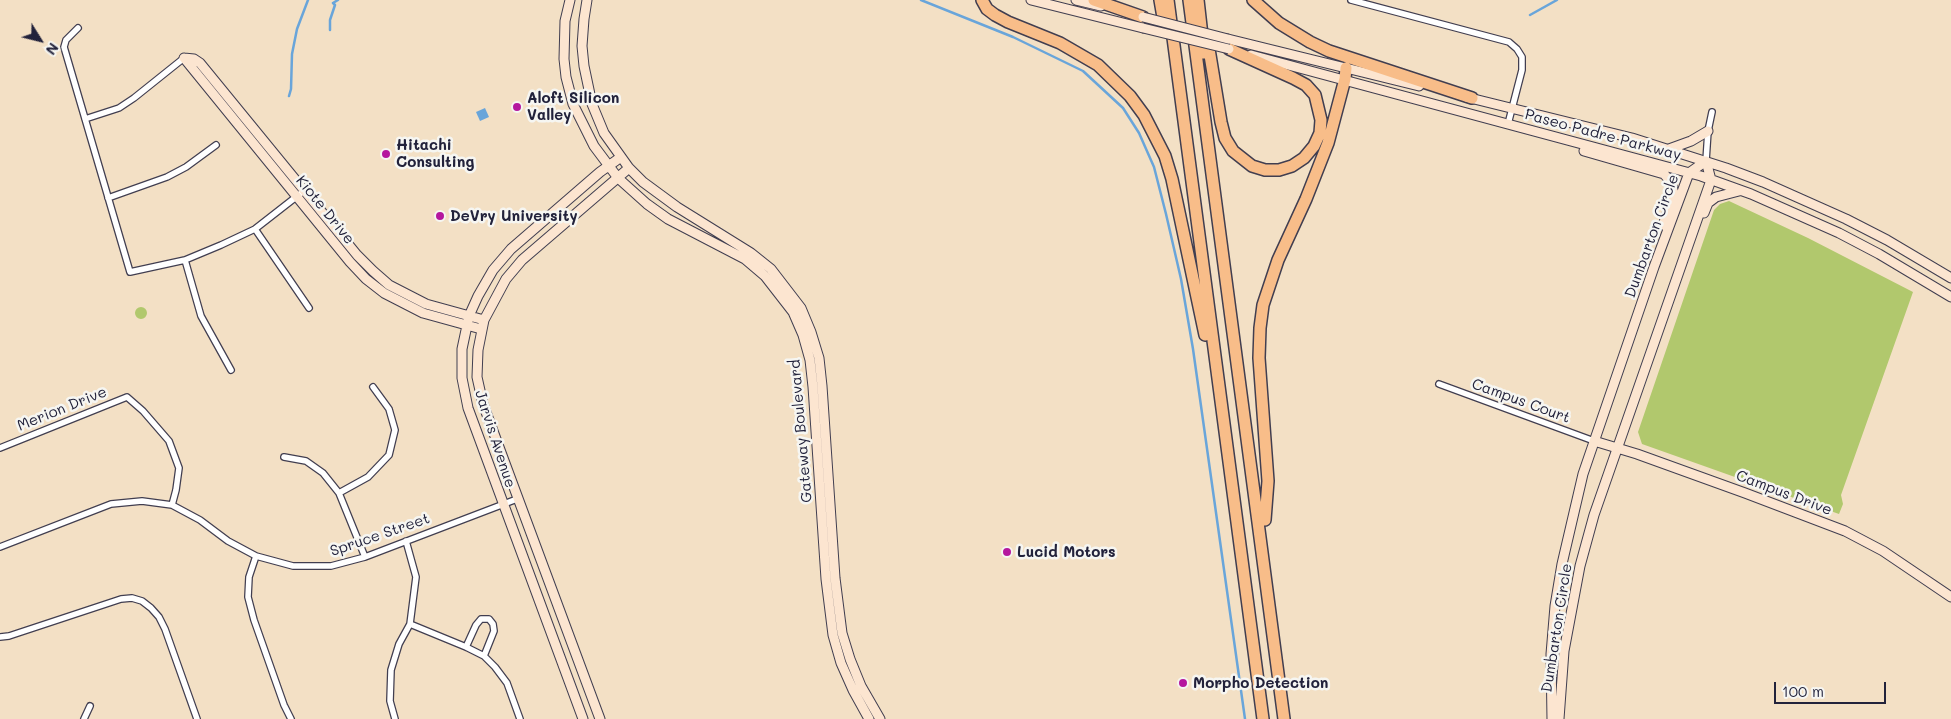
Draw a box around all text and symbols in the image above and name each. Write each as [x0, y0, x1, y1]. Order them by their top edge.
north arrow [15, 15, 65, 65]
text: N [42, 39, 63, 59]
place label: Aloft Silicon Valley [527, 89, 619, 124]
marker: Aloft Silicon Valley [511, 101, 523, 113]
street label: Paseo Padre Parkway [1523, 105, 1683, 165]
place label: Hitachi Consulting [396, 136, 474, 171]
marker: Hitachi Consulting [380, 148, 392, 160]
street label: Kiote Drive [292, 172, 358, 248]
street label: Dumbarton Circle [1621, 172, 1683, 300]
place label: DeVry University [450, 207, 578, 225]
marker: DeVry University [434, 210, 446, 222]
street label: Gateway Boulevard [786, 359, 816, 503]
street label: Campus Court [1469, 375, 1573, 427]
street label: Merion Drive [15, 383, 109, 435]
street label: Jarvis Avenue [471, 388, 519, 490]
street label: Campus Drive [1734, 466, 1834, 520]
street label: Spruce Street [328, 510, 432, 560]
place label: Lucid Motors [1017, 543, 1116, 561]
marker: Lucid Motors [1001, 546, 1013, 558]
street label: Dumbarton Circle [1538, 562, 1576, 694]
scale bar [1776, 672, 1888, 704]
place label: Morpho Detection [1193, 674, 1328, 692]
marker: Morpho Detection [1177, 677, 1189, 689]
text: 100 m [1782, 681, 1824, 701]

